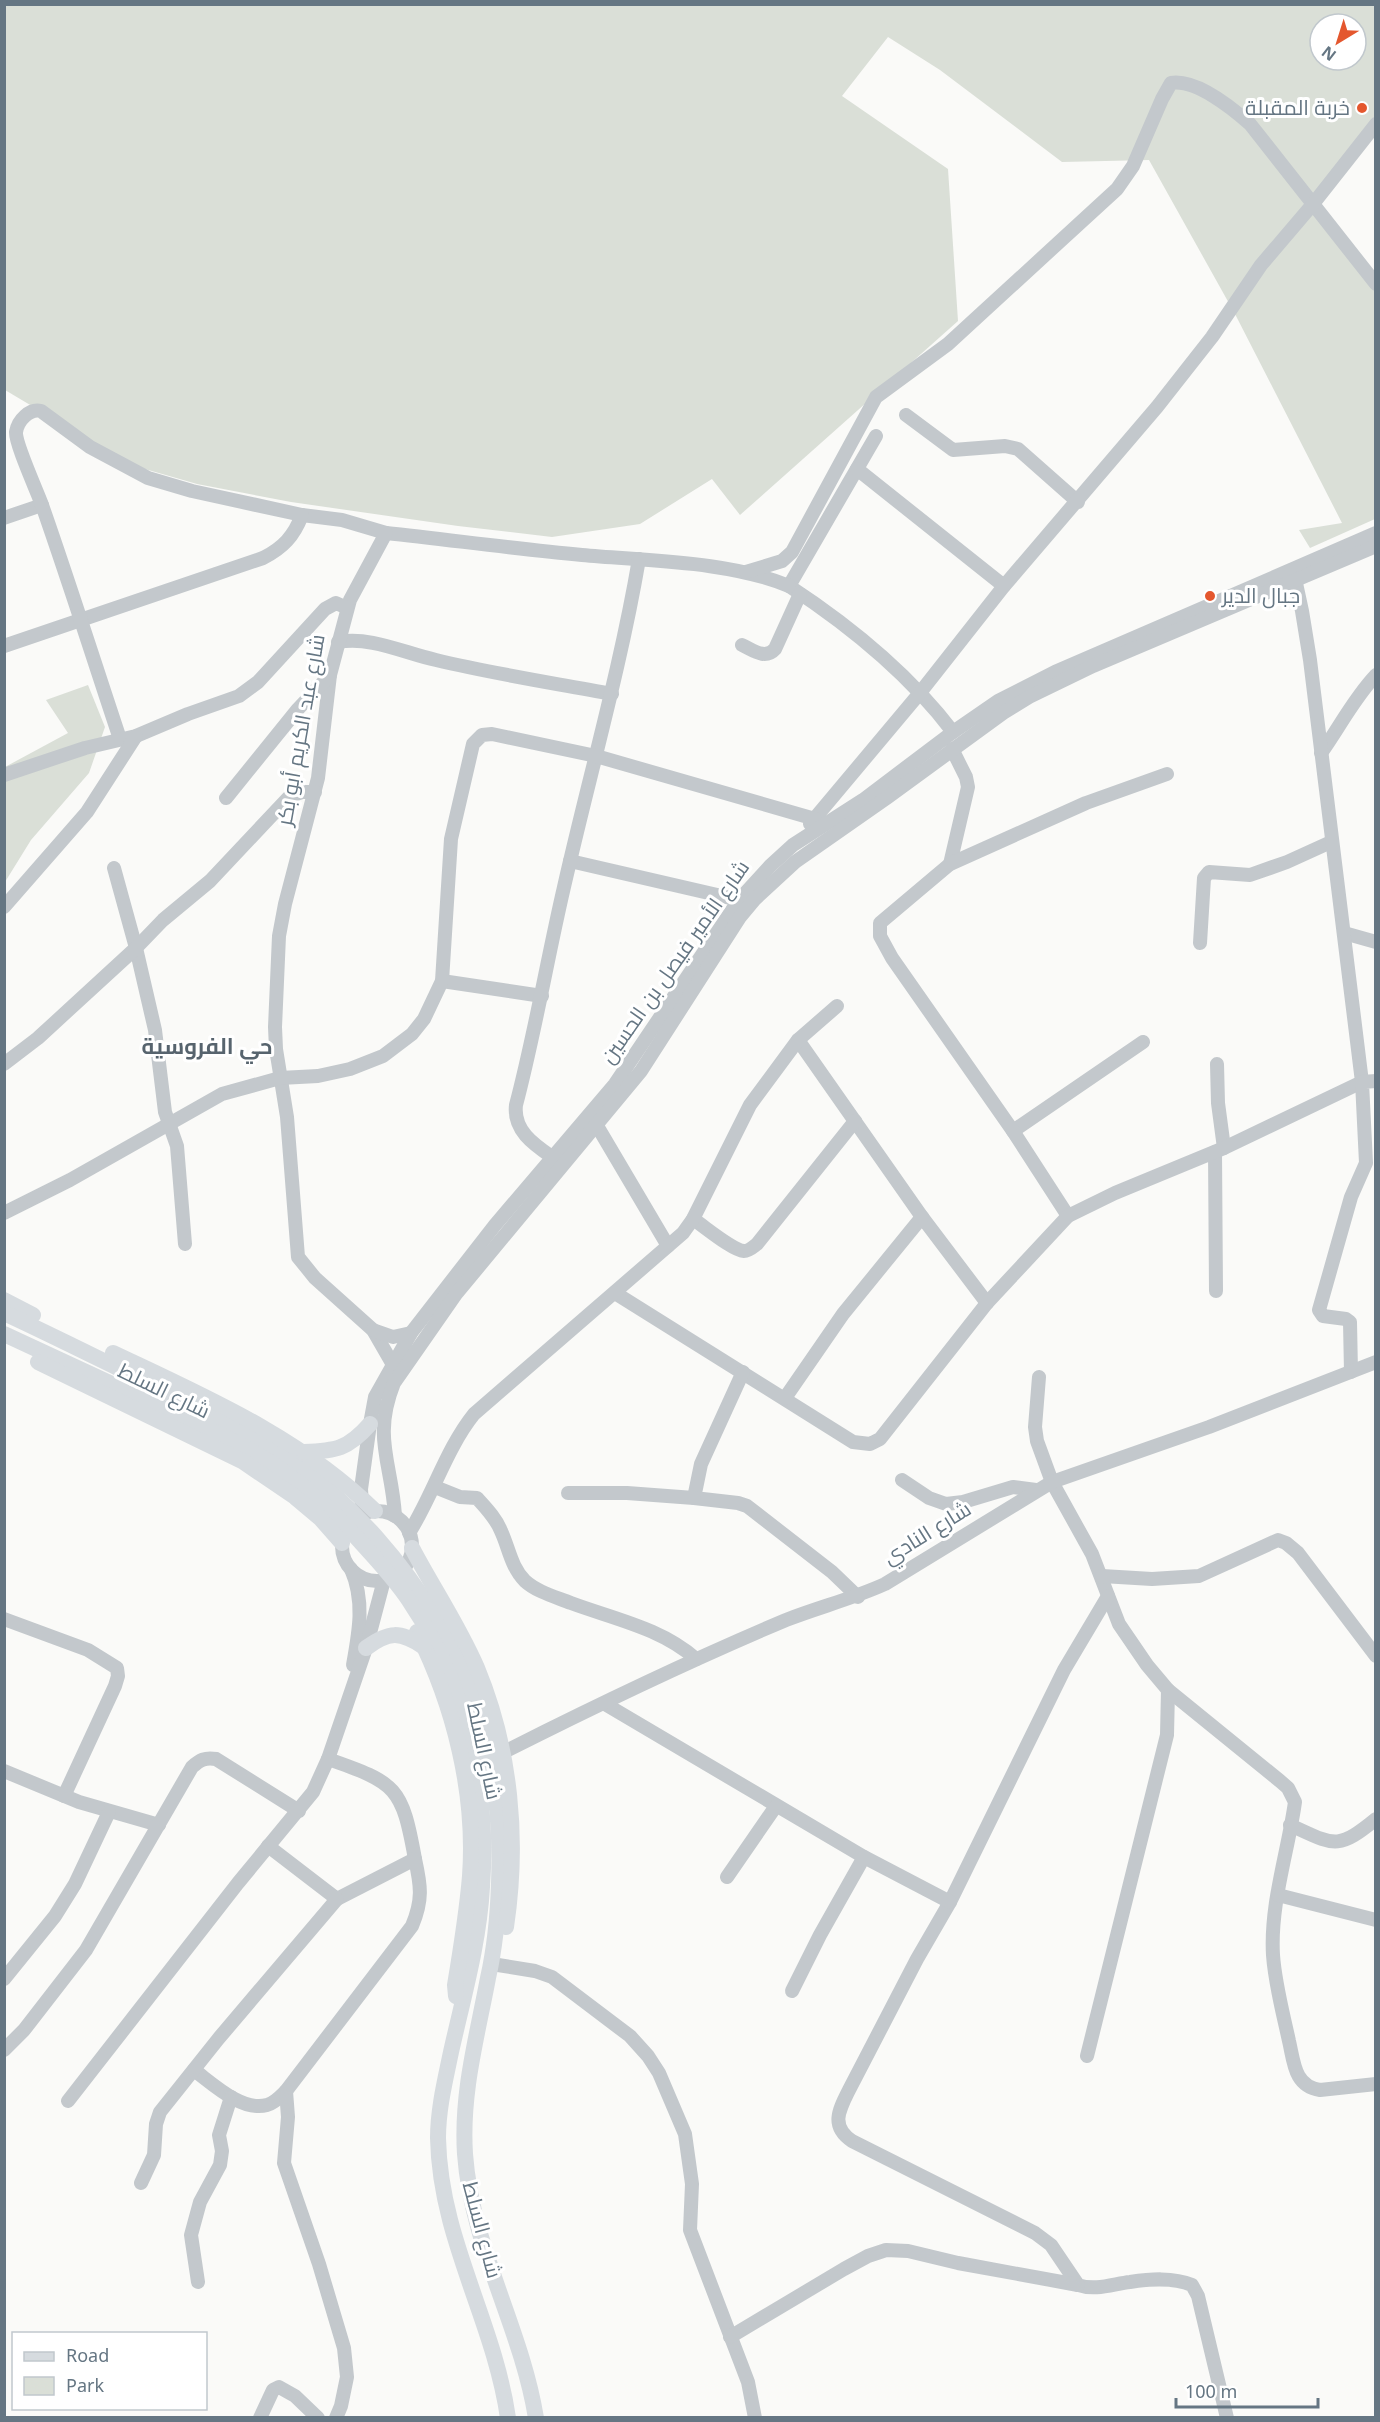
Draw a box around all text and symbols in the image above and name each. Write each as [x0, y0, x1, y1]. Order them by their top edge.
north arrow [1308, 12, 1368, 72]
text: N [1317, 41, 1341, 66]
place label: خربة المقبلة [1245, 93, 1350, 121]
marker: خربة المقبلة [1355, 101, 1369, 115]
place label: جبال الدير [1221, 581, 1300, 609]
marker: جبال الدير [1203, 589, 1217, 603]
street label: شارع عبد الكريم أبو بكر [269, 632, 332, 829]
street label: شارع الأمير فيصل بن الحسين [593, 854, 756, 1069]
district label: حي الفروسية [141, 1030, 273, 1064]
street label: شارع السلط [113, 1356, 215, 1425]
street label: شارع النادي [877, 1494, 977, 1573]
street label: شارع السلط [460, 1700, 509, 1802]
street label: شارع السلط [456, 2178, 509, 2281]
legend [12, 2332, 207, 2410]
text: Road [66, 2343, 109, 2367]
scale bar [1176, 2371, 1318, 2409]
text: Park [66, 2373, 104, 2397]
text: 100 m [1185, 2379, 1237, 2403]

